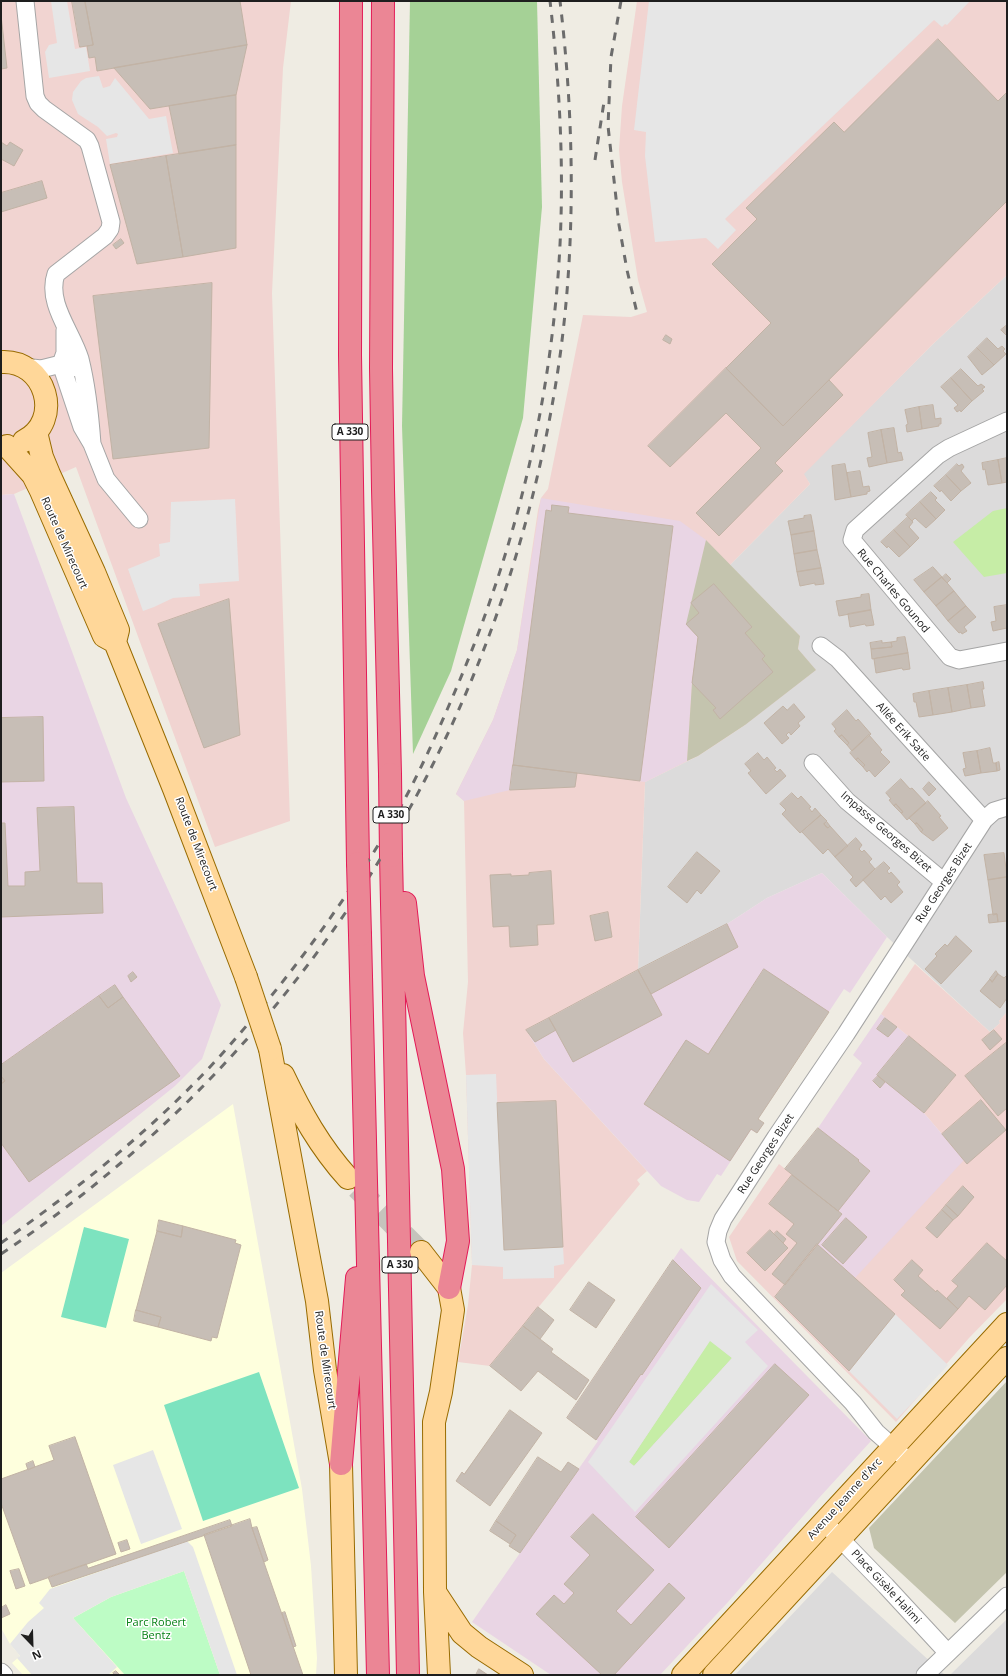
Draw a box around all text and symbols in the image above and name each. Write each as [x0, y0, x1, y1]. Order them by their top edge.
road number: A 330 [332, 424, 368, 440]
street label: Route de Mirecourt [38, 495, 90, 591]
street label: Rue Charles Gounod [854, 546, 932, 636]
street label: Allée Erik Satie [873, 700, 933, 764]
street label: Impasse Georges Bizet [838, 789, 934, 875]
street label: Route de Mirecourt [172, 795, 220, 893]
road number: A 330 [373, 807, 409, 823]
street label: Rue Georges Bizet [913, 840, 975, 926]
street label: Rue Georges Bizet [735, 1111, 797, 1197]
road number: A 330 [382, 1257, 418, 1273]
street label: Route de Mirecourt [312, 1310, 338, 1410]
street label: Avenue Jeanne d'Arc [805, 1456, 885, 1542]
street label: Place Gisèle Halimi [848, 1547, 924, 1627]
park label: Parc Robert Bentz [126, 1616, 186, 1642]
north arrow [12, 1624, 52, 1664]
text: N [30, 1647, 44, 1664]

